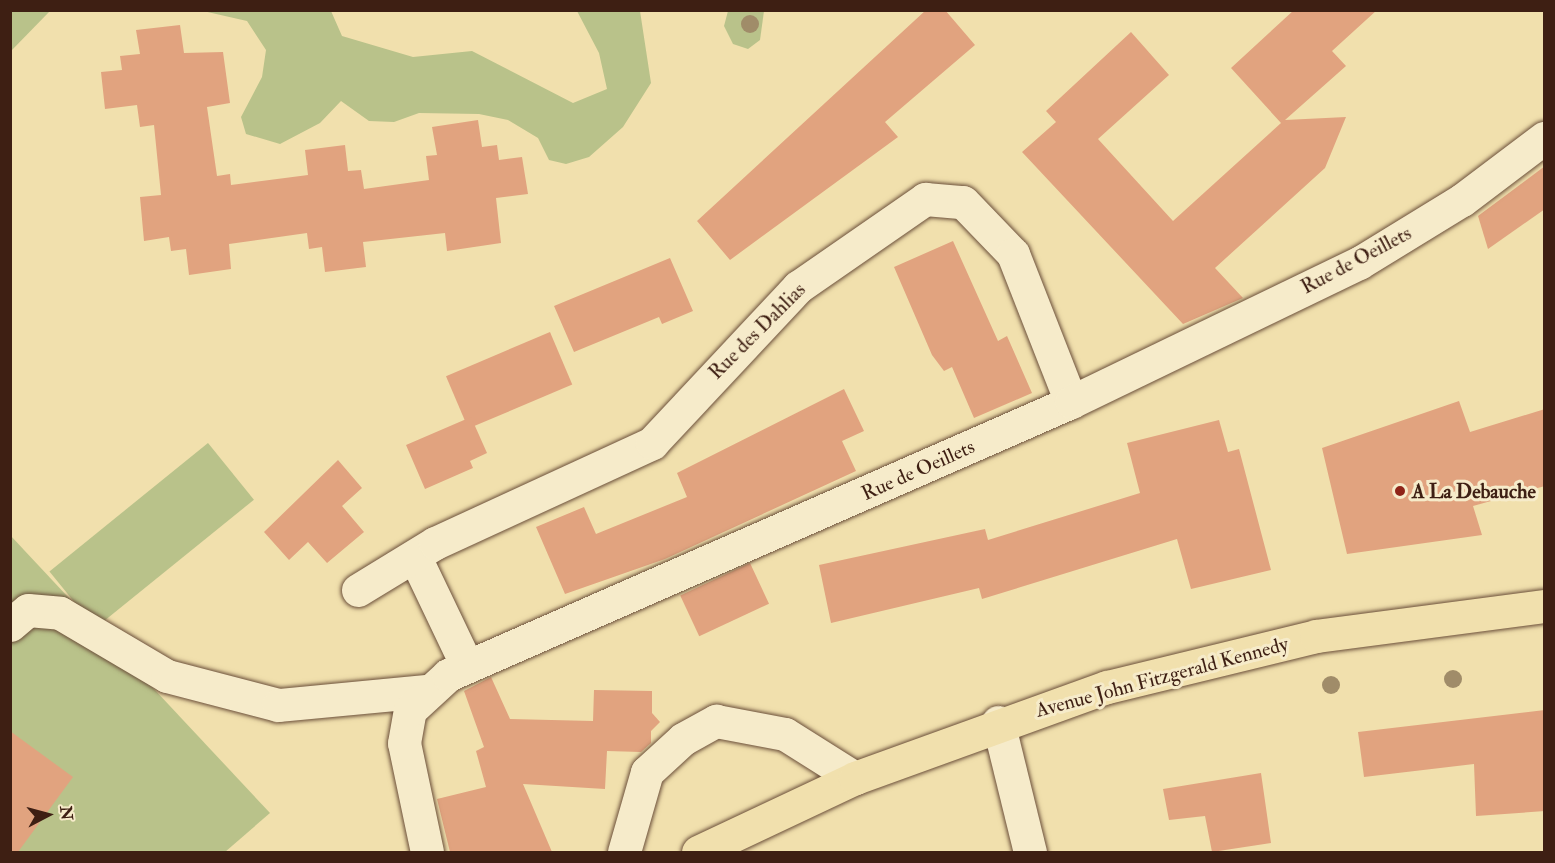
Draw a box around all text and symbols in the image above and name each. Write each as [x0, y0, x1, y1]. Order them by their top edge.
street label: Rue de Oeillets [1297, 221, 1415, 299]
street label: Rue des Dahlias [704, 278, 810, 384]
street label: Rue de Oeillets [858, 434, 978, 506]
place label: A La Debauche [1412, 479, 1536, 503]
marker: A La Debauche [1393, 484, 1407, 498]
street label: Avenue John Fitzgerald Kennedy [1033, 632, 1291, 722]
north arrow [18, 785, 78, 845]
text: N [55, 805, 77, 821]

